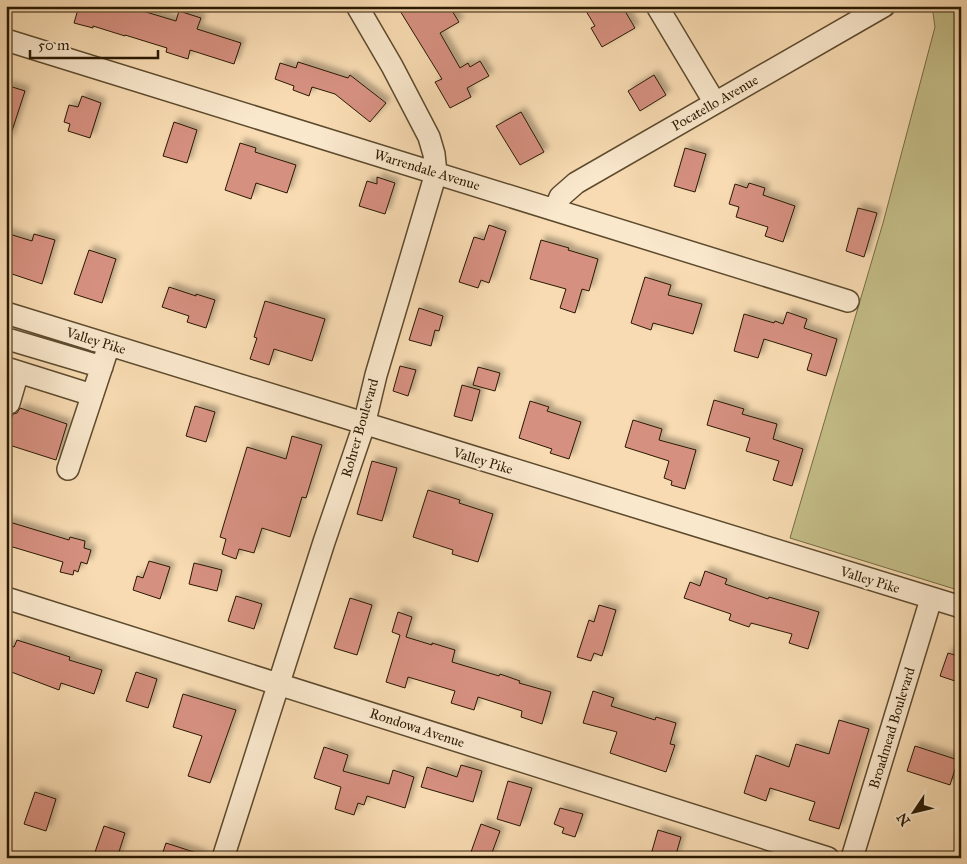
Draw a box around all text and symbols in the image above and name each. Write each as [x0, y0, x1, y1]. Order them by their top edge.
scale bar [30, 28, 158, 60]
text: 50 m [38, 36, 70, 54]
street label: Pocatello Avenue [669, 71, 761, 135]
street label: Warrendale Avenue [372, 146, 482, 194]
street label: Valley Pike [63, 324, 128, 358]
street label: Rohrer Boulevard [338, 377, 382, 479]
street label: Valley Pike [450, 444, 515, 478]
street label: Valley Pike [837, 563, 902, 597]
street label: Broadmead Boulevard [865, 665, 919, 791]
street label: Rondowa Avenue [367, 705, 467, 751]
north arrow [890, 786, 940, 836]
text: N [893, 809, 914, 829]

